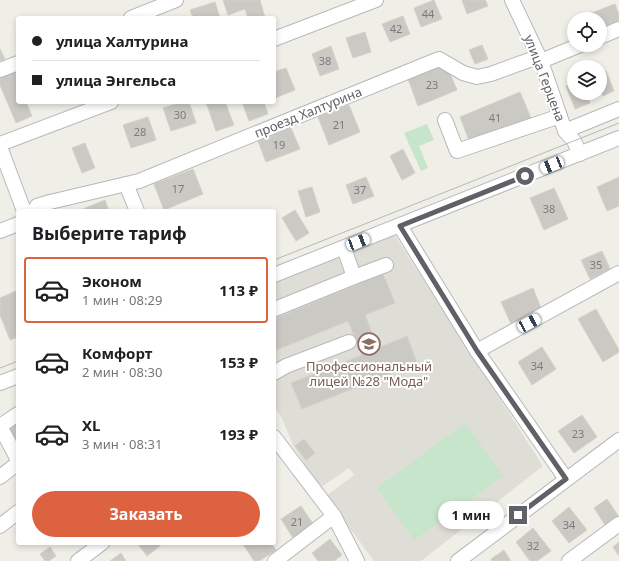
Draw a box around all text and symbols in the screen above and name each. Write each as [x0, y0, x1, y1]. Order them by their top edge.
house number: 44 [422, 6, 435, 21]
map controls [567, 12, 607, 100]
button: locate [567, 12, 607, 52]
house number: 42 [390, 21, 402, 36]
text: улица Халтурина [56, 31, 189, 51]
street label: улица Герцена [520, 32, 570, 124]
house number: 38 [319, 53, 331, 68]
button: layers [567, 60, 607, 100]
text: улица Энгельса [56, 70, 176, 90]
house number: 23 [426, 77, 438, 92]
street label: проезд Халтурина [252, 82, 364, 142]
house number: 30 [174, 107, 186, 122]
house number: 41 [489, 110, 501, 125]
house number: 21 [333, 117, 345, 132]
house number: 28 [134, 124, 146, 139]
house number: 19 [273, 137, 285, 152]
car [539, 155, 565, 175]
route start [516, 167, 534, 185]
house number: 17 [172, 181, 184, 196]
house number: 37 [354, 182, 366, 197]
house number: 38 [543, 201, 555, 216]
text: Выберите тариф [32, 221, 187, 245]
car [345, 232, 371, 252]
house number: 35 [590, 257, 602, 272]
text: Эконом [82, 271, 142, 291]
icon: car [34, 272, 70, 308]
text: 113 ₽ [219, 280, 258, 300]
text: 1 мин · 08:29 [82, 291, 162, 309]
car [516, 312, 542, 334]
school or university icon: Профессиональный лицей №28 "Мода" [356, 331, 382, 357]
text: Комфорт [82, 343, 152, 363]
icon: car [34, 344, 70, 380]
text: 153 ₽ [219, 352, 258, 372]
place label: Профессиональный лицей №28 "Мода" [306, 357, 432, 390]
house number: 34 [531, 358, 544, 373]
text: 2 мин · 08:30 [82, 363, 162, 381]
text: XL [82, 415, 100, 435]
icon: car [34, 416, 70, 452]
text: 193 ₽ [219, 424, 258, 444]
house number: 23 [572, 426, 584, 441]
text: 3 мин · 08:31 [82, 435, 162, 453]
button: Заказать [32, 491, 260, 537]
callout: 1 мин [438, 501, 504, 529]
text: 1 мин [452, 506, 491, 524]
route end [509, 506, 527, 524]
house number: 21 [291, 514, 303, 529]
house number: 34 [563, 517, 576, 532]
house number: 32 [527, 538, 539, 553]

